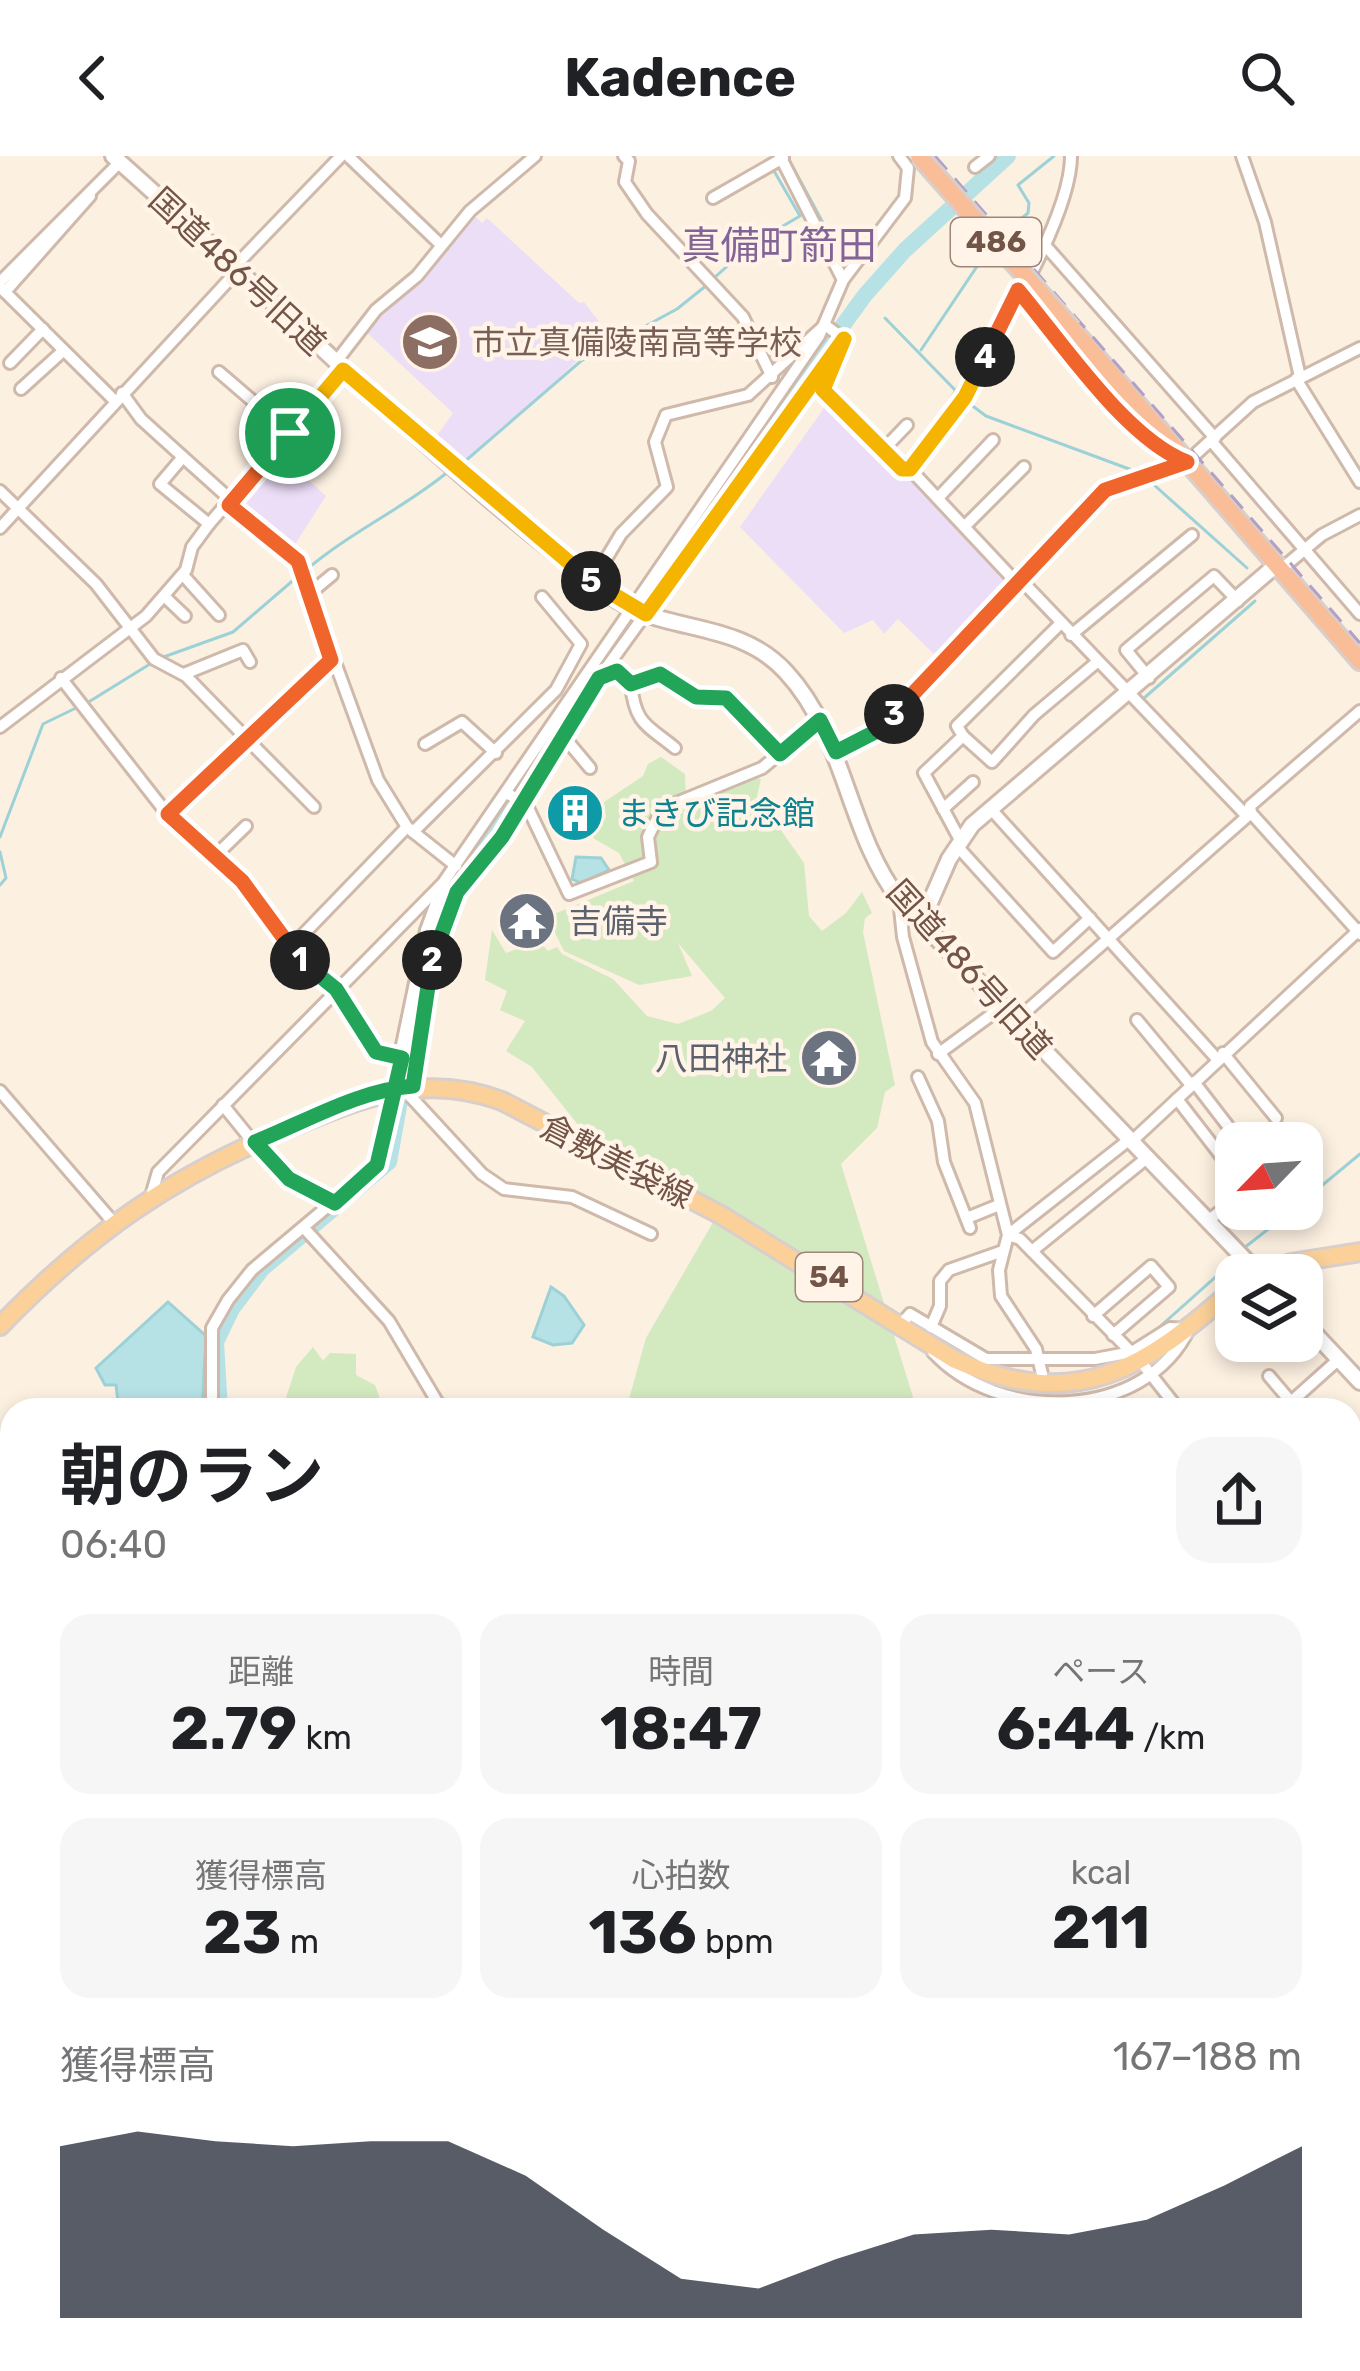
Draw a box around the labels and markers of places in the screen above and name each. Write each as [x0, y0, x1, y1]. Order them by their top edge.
school or university icon: 市立真備陵南高等学校 [399, 311, 461, 373]
place label: 市立真備陵南高等学校 [472, 323, 802, 362]
pin: 4 [955, 327, 1015, 387]
pin [239, 382, 341, 484]
pin: 5 [561, 551, 621, 611]
pin: 3 [864, 684, 924, 744]
building icon: まきび記念館 [544, 782, 606, 844]
place label: まきび記念館 [617, 794, 815, 833]
temple icon: 吉備寺 [496, 890, 558, 952]
place label: 吉備寺 [569, 902, 668, 941]
pin: 1 [270, 930, 330, 990]
pin: 2 [402, 930, 462, 990]
temple icon: 八田神社 [798, 1027, 860, 1089]
place label: 八田神社 [655, 1039, 787, 1078]

